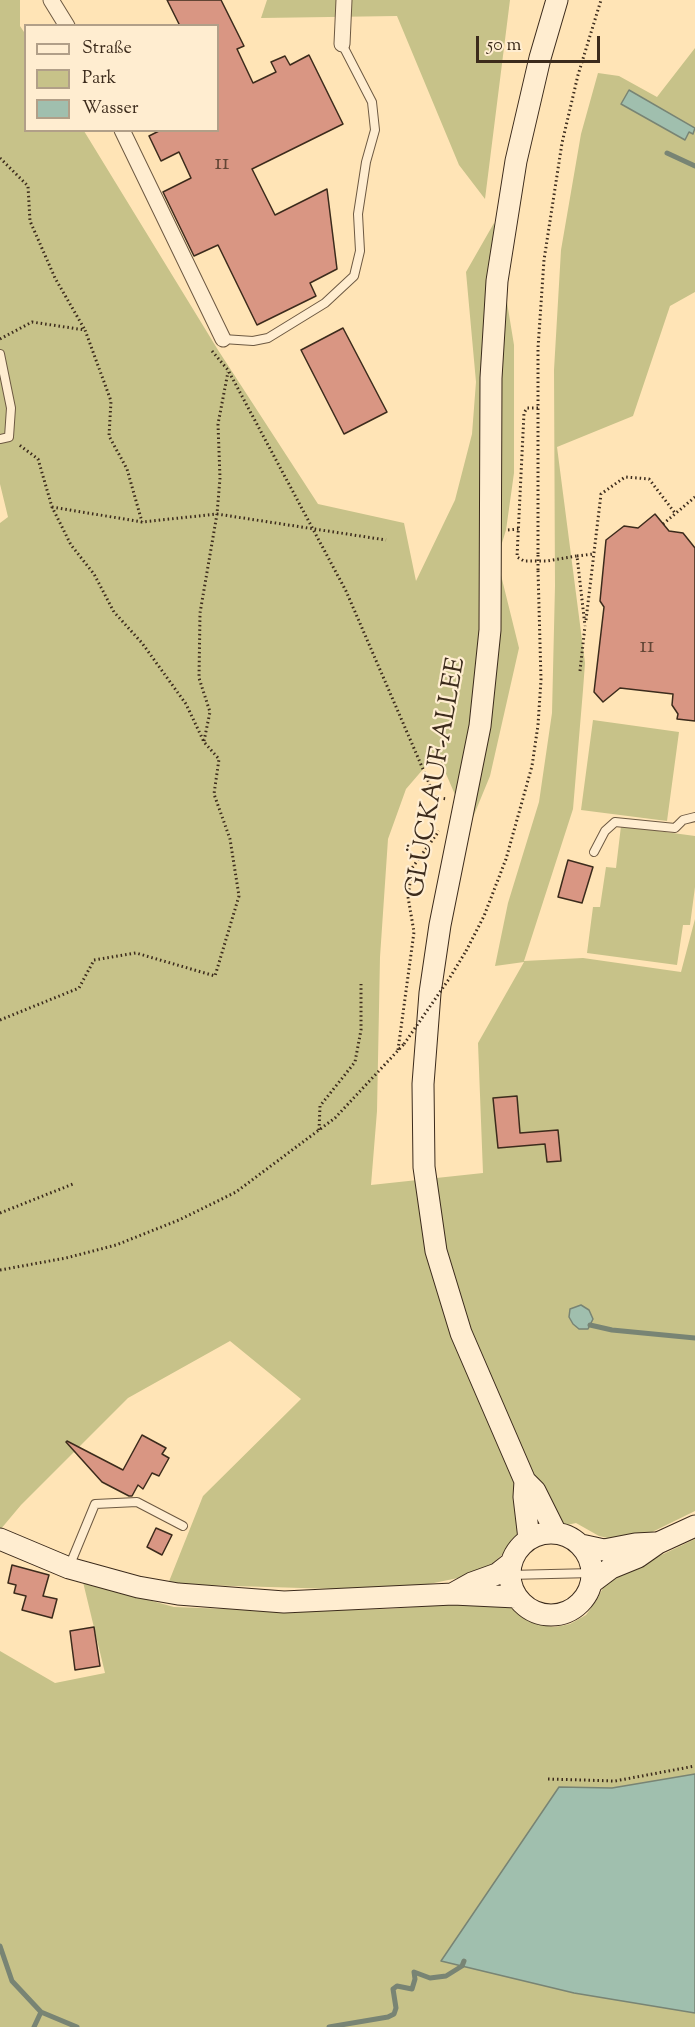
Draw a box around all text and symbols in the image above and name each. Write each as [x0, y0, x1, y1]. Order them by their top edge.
legend [24, 24, 219, 132]
scale bar [479, 24, 604, 62]
text: 50 m [487, 33, 521, 59]
text: Straße [82, 36, 132, 62]
text: Park [82, 66, 116, 92]
text: Wasser [82, 96, 139, 122]
house number: 11 [215, 152, 229, 178]
house number: 11 [640, 635, 654, 661]
street label: GLÜCKAUF-ALLEE [402, 655, 474, 901]

